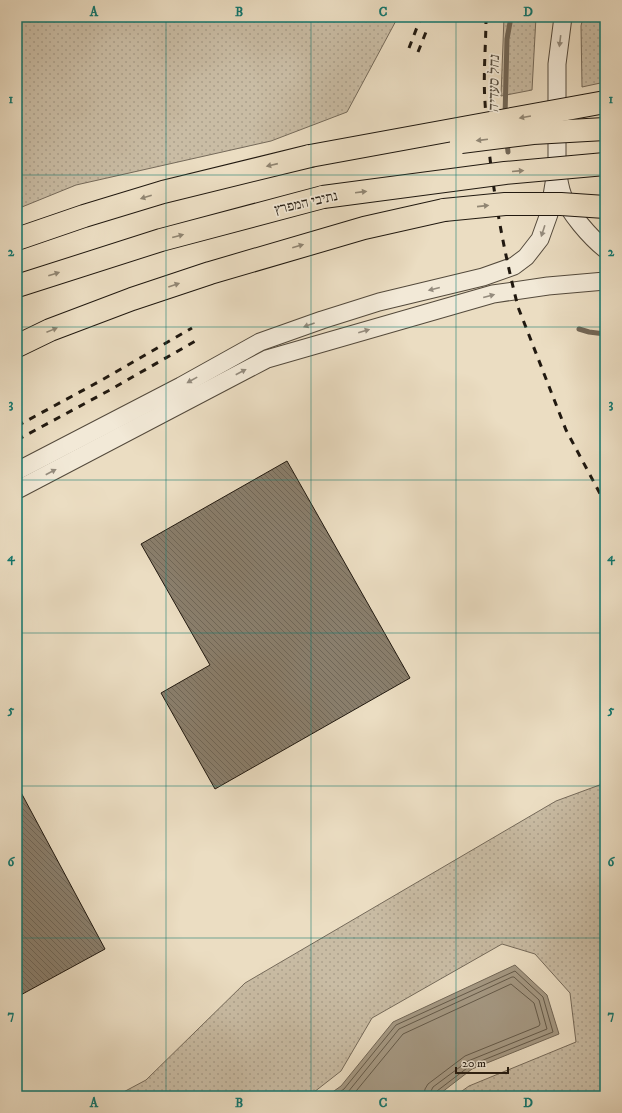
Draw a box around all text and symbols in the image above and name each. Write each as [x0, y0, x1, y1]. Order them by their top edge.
text: A [89, 4, 99, 20]
text: B [235, 4, 243, 20]
text: C [379, 4, 388, 20]
text: D [523, 4, 533, 20]
one-way arrow [557, 35, 563, 47]
water label: נחל סעדיה [484, 54, 504, 113]
text: 1 [9, 91, 14, 107]
text: 1 [609, 91, 614, 107]
one-way arrow [519, 114, 531, 120]
one-way arrow [476, 136, 489, 143]
one-way arrow [266, 162, 278, 168]
one-way arrow [512, 168, 524, 175]
street label: נתיבי המפרץ [273, 187, 339, 219]
one-way arrow [355, 189, 367, 195]
one-way arrow [140, 194, 152, 200]
one-way arrow [477, 203, 489, 210]
one-way arrow [540, 225, 546, 237]
one-way arrow [172, 232, 184, 238]
one-way arrow [293, 243, 305, 249]
text: 2 [8, 244, 15, 260]
text: 2 [608, 244, 615, 260]
one-way arrow [48, 271, 60, 277]
one-way arrow [169, 282, 181, 288]
one-way arrow [428, 286, 440, 292]
one-way arrow [482, 292, 495, 298]
one-way arrow [302, 322, 314, 328]
one-way arrow [47, 326, 59, 332]
one-way arrow [358, 328, 370, 334]
one-way arrow [235, 369, 247, 376]
one-way arrow [186, 376, 197, 383]
text: 3 [9, 396, 14, 412]
text: 3 [609, 396, 614, 412]
one-way arrow [46, 469, 57, 475]
text: 4 [6, 549, 15, 566]
text: 4 [606, 549, 615, 566]
text: 5 [7, 702, 15, 718]
text: 5 [607, 702, 615, 718]
text: 6 [8, 854, 16, 870]
text: 6 [608, 854, 616, 870]
text: 7 [8, 1007, 15, 1023]
text: 7 [608, 1007, 615, 1023]
scale bar [456, 1049, 508, 1075]
text: 20 m [462, 1056, 486, 1071]
text: A [89, 1095, 99, 1111]
text: B [235, 1095, 243, 1111]
text: C [379, 1095, 388, 1111]
text: D [523, 1095, 533, 1111]

